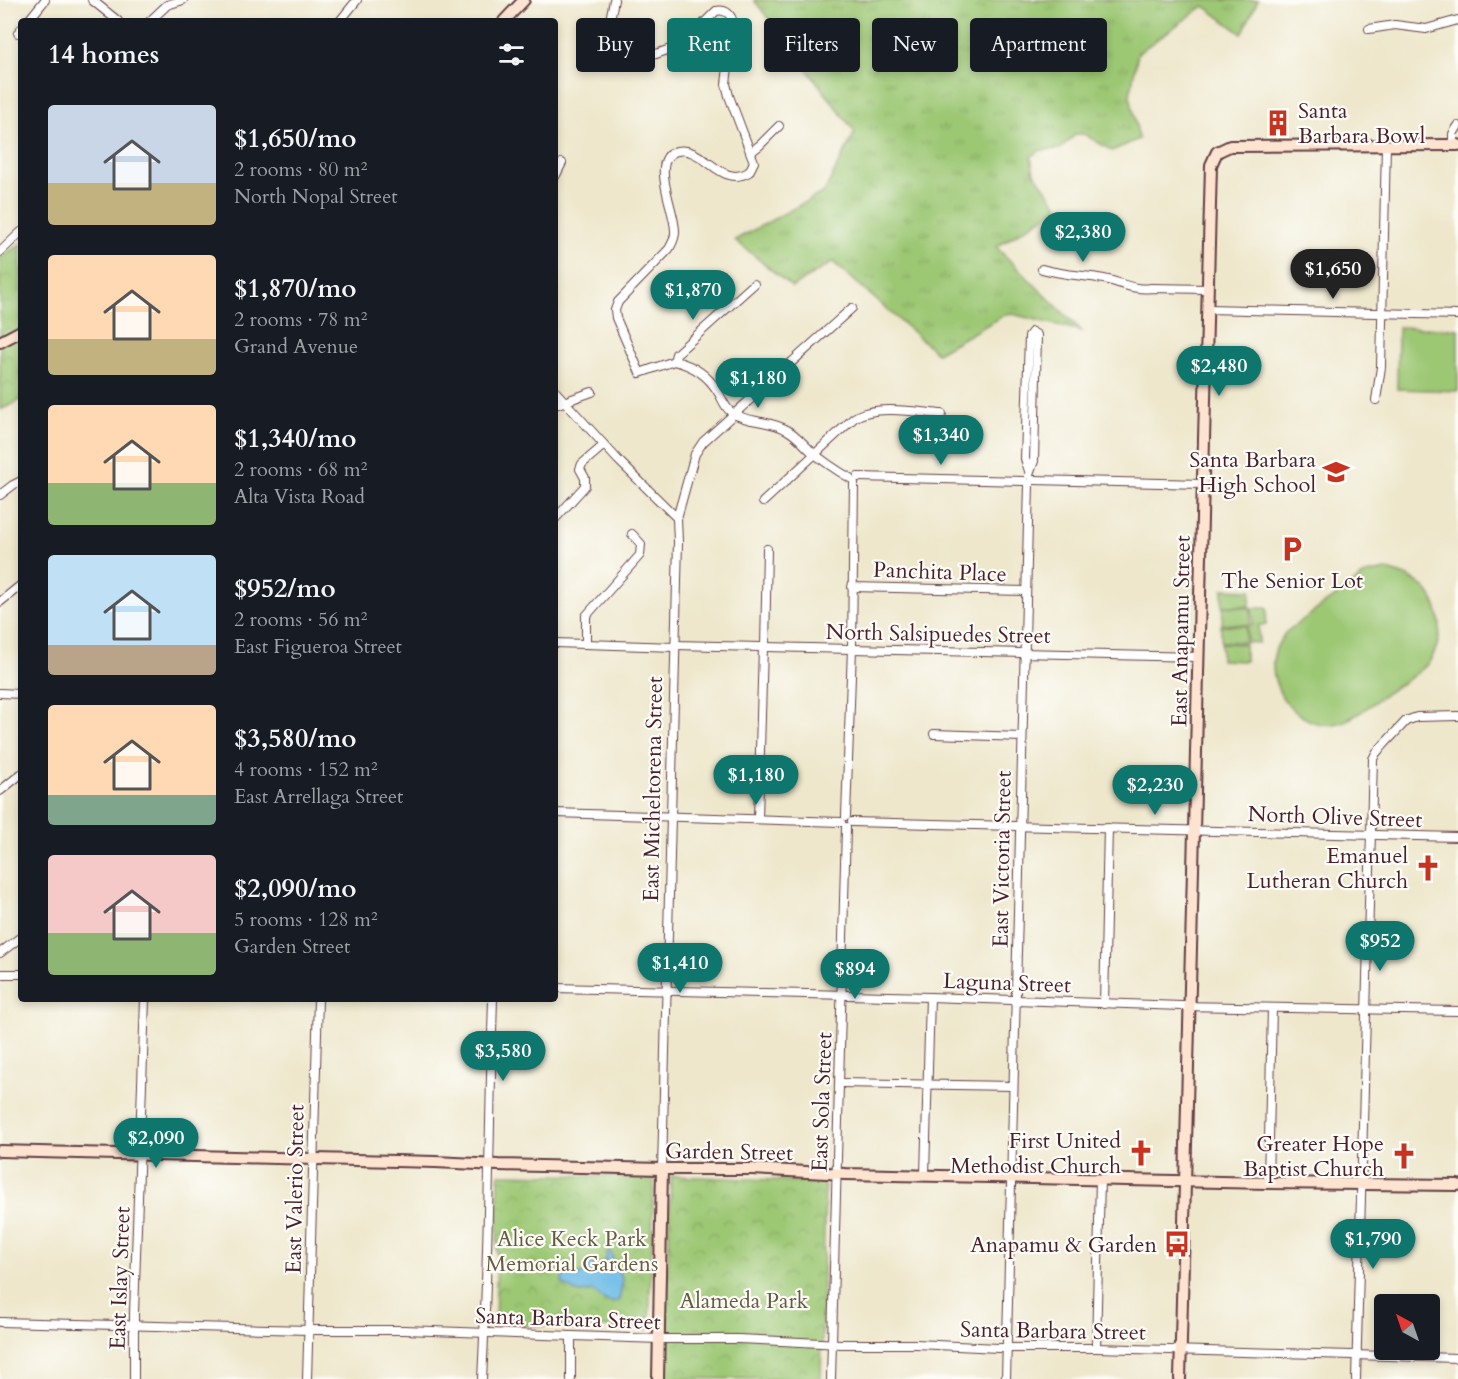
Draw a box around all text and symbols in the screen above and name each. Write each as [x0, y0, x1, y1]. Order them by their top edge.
chip: Buy [576, 18, 655, 72]
chip: Rent [667, 18, 752, 72]
chip: Filters [764, 18, 860, 72]
chip: New [872, 18, 958, 72]
chip: Apartment [970, 18, 1107, 72]
text: 14 homes [48, 37, 159, 72]
icon: filters [495, 38, 528, 71]
place label: Santa Barbara Bowl [1298, 96, 1426, 151]
building icon: Santa Barbara Bowl [1263, 108, 1293, 138]
text: $1,650/mo [234, 121, 357, 156]
icon: home [96, 129, 168, 201]
text: 2 rooms · 80 m² [234, 156, 367, 183]
text: North Nopal Street [234, 183, 398, 210]
pin: $2,380 [1034, 212, 1132, 263]
text: $2,380 [1054, 218, 1112, 245]
pin: $1,650 [1284, 249, 1382, 300]
text: $1,650 [1304, 255, 1362, 282]
pin: $1,870 [644, 270, 742, 321]
text: $1,870/mo [234, 271, 357, 306]
text: $1,870 [664, 276, 722, 303]
icon: home [96, 279, 168, 351]
text: 2 rooms · 78 m² [234, 306, 367, 333]
text: Grand Avenue [234, 333, 358, 360]
pin: $2,480 [1170, 346, 1268, 397]
text: $2,480 [1190, 352, 1248, 379]
pin: $1,180 [709, 358, 807, 409]
text: $1,180 [729, 364, 787, 391]
pin: $1,340 [892, 415, 990, 466]
text: $1,340/mo [234, 421, 357, 456]
text: $1,340 [912, 421, 970, 448]
icon: home [96, 429, 168, 501]
place label: Santa Barbara High School [1189, 445, 1316, 500]
text: 2 rooms · 68 m² [234, 456, 367, 483]
school or university icon: Santa Barbara High School [1321, 457, 1351, 487]
text: Alta Vista Road [234, 483, 365, 510]
parking icon: The Senior Lot [1277, 534, 1307, 564]
street label: East Anapamu Street [1164, 535, 1198, 727]
street label: Panchita Place [873, 555, 1007, 589]
place label: The Senior Lot [1221, 566, 1363, 596]
text: $952/mo [234, 571, 336, 606]
icon: home [96, 579, 168, 651]
text: 2 rooms · 56 m² [234, 606, 367, 633]
street label: North Salsipuedes Street [825, 617, 1051, 651]
text: East Figueroa Street [234, 633, 402, 660]
street label: East Micheltorena Street [636, 676, 670, 902]
text: $3,580/mo [234, 721, 357, 756]
icon: home [96, 729, 168, 801]
pin: $1,180 [707, 755, 805, 806]
text: 4 rooms · 152 m² [234, 756, 378, 783]
text: $1,180 [727, 761, 785, 788]
pin: $2,230 [1106, 765, 1204, 816]
street label: East Victoria Street [985, 770, 1019, 948]
text: $2,230 [1126, 771, 1184, 798]
text: East Arrellaga Street [234, 783, 403, 810]
street label: North Olive Street [1247, 799, 1423, 835]
place label: Emanuel Lutheran Church [1247, 841, 1408, 896]
church icon: Emanuel Lutheran Church [1413, 853, 1443, 883]
text: $2,090/mo [234, 871, 357, 906]
icon: home [96, 879, 168, 951]
text: 5 rooms · 128 m² [234, 906, 378, 933]
pin: $952 [1344, 921, 1416, 972]
text: $952 [1360, 927, 1400, 954]
text: Garden Street [234, 933, 350, 960]
pin: $1,410 [631, 943, 729, 994]
text: $1,410 [651, 949, 709, 976]
pin: $894 [819, 949, 891, 1000]
text: $894 [835, 955, 875, 982]
street label: Laguna Street [942, 966, 1072, 1000]
pin: $3,580 [454, 1031, 552, 1082]
street label: East Sola Street [805, 1031, 839, 1173]
text: $3,580 [474, 1037, 532, 1064]
street label: East Valerio Street [279, 1104, 311, 1274]
pin: $2,090 [107, 1118, 205, 1169]
text: $2,090 [127, 1124, 185, 1151]
place label: First United Methodist Church [950, 1126, 1121, 1181]
place label: Greater Hope Baptist Church [1243, 1129, 1384, 1184]
street label: Garden Street [665, 1136, 793, 1168]
church icon: First United Methodist Church [1126, 1138, 1156, 1168]
church icon: Greater Hope Baptist Church [1389, 1141, 1419, 1171]
street label: East Islay Street [103, 1206, 137, 1350]
pin: $1,790 [1324, 1219, 1422, 1270]
park label: Alice Keck Park Memorial Gardens [486, 1224, 658, 1279]
text: $1,790 [1344, 1225, 1402, 1252]
bus stop icon: Anapamu & Garden [1162, 1229, 1192, 1259]
place label: Anapamu & Garden [970, 1230, 1157, 1260]
park label: Alameda Park [680, 1286, 809, 1316]
north arrow [1374, 1294, 1440, 1360]
map controls [1374, 1294, 1440, 1360]
street label: Santa Barbara Street [475, 1301, 661, 1337]
street label: Santa Barbara Street [960, 1314, 1146, 1348]

